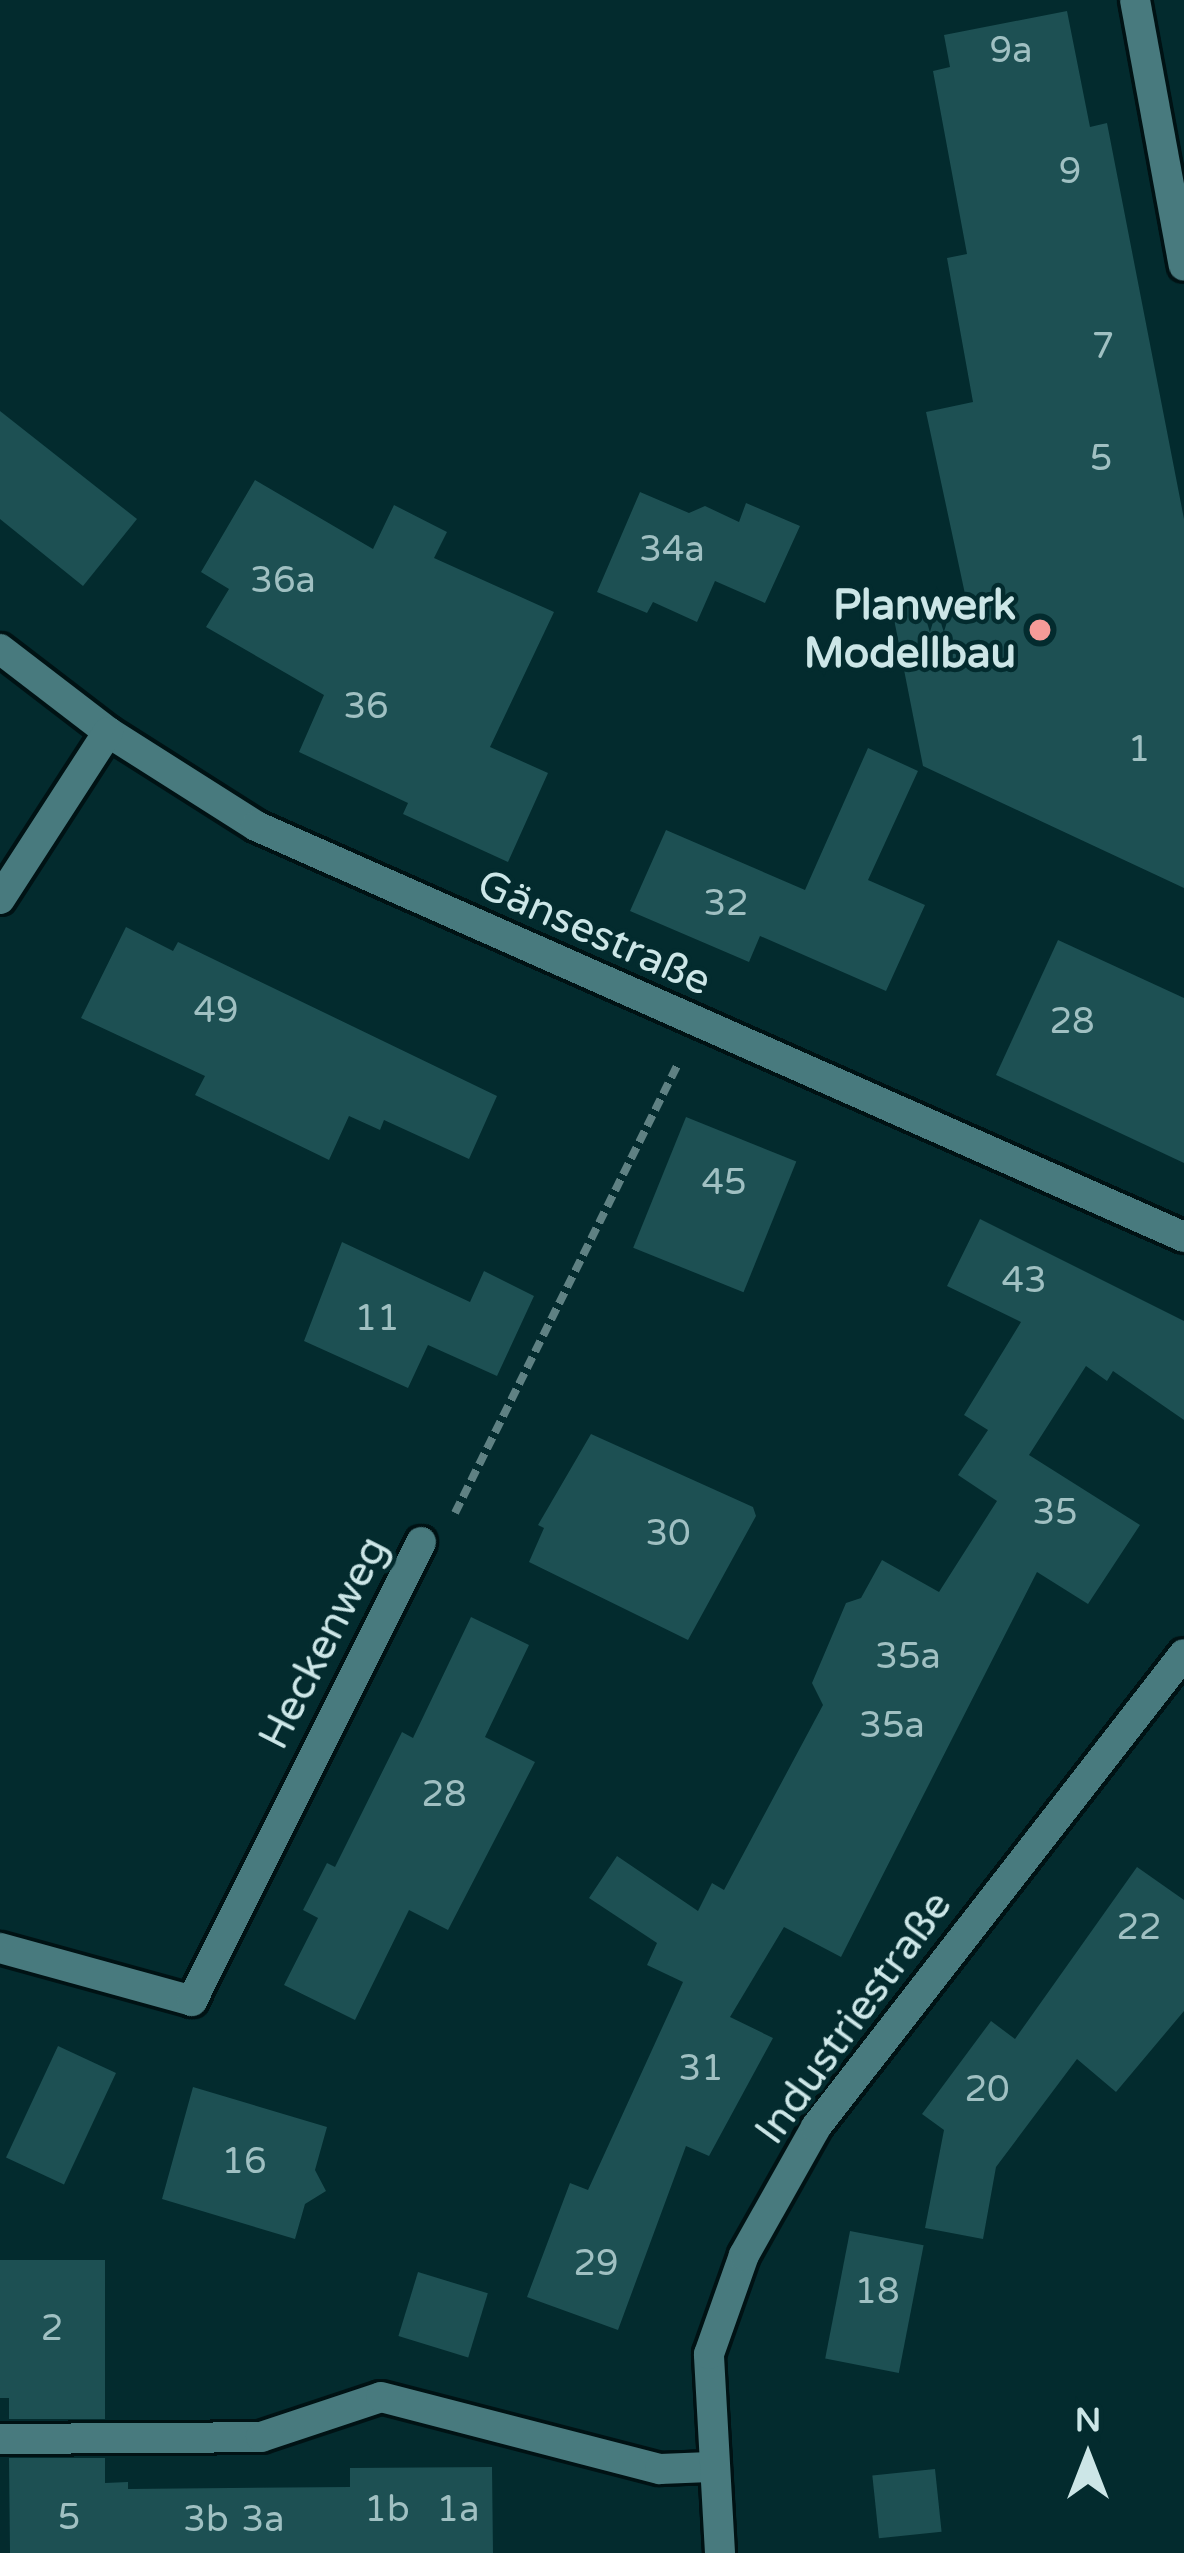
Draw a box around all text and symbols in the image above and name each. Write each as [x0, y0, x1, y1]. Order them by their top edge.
house number: 9a [990, 29, 1032, 73]
house number: 9 [1059, 150, 1081, 194]
house number: 7 [1092, 325, 1114, 369]
house number: 5 [1090, 437, 1112, 481]
house number: 34a [639, 528, 705, 572]
house number: 36a [250, 559, 316, 603]
place label: Planwerk Modellbau [804, 581, 1016, 680]
marker: Planwerk Modellbau [1027, 617, 1053, 643]
house number: 36 [343, 685, 389, 729]
house number: 1 [1128, 728, 1150, 772]
street label: Gänsestraße [470, 859, 718, 1007]
house number: 32 [703, 882, 749, 926]
house number: 49 [193, 989, 239, 1033]
house number: 28 [1049, 1000, 1095, 1044]
house number: 45 [701, 1161, 747, 1205]
house number: 43 [1001, 1259, 1047, 1303]
house number: 11 [354, 1297, 400, 1341]
house number: 35 [1032, 1491, 1078, 1535]
house number: 30 [645, 1512, 691, 1556]
street label: Heckenweg [249, 1528, 399, 1758]
house number: 35a [875, 1635, 941, 1679]
house number: 35a [859, 1704, 925, 1748]
house number: 28 [421, 1773, 467, 1817]
street label: Industriestraße [745, 1882, 963, 2154]
house number: 22 [1116, 1906, 1162, 1950]
house number: 31 [678, 2047, 724, 2091]
house number: 20 [964, 2068, 1010, 2112]
house number: 16 [221, 2140, 267, 2184]
house number: 29 [573, 2242, 619, 2286]
house number: 18 [854, 2270, 900, 2314]
house number: 2 [41, 2307, 63, 2351]
north arrow [1028, 2397, 1148, 2517]
text: N [1075, 2401, 1101, 2440]
house number: 1b [364, 2488, 410, 2532]
house number: 1a [437, 2488, 479, 2532]
house number: 5 [58, 2496, 80, 2540]
house number: 3b [183, 2498, 229, 2542]
house number: 3a [242, 2498, 284, 2542]

